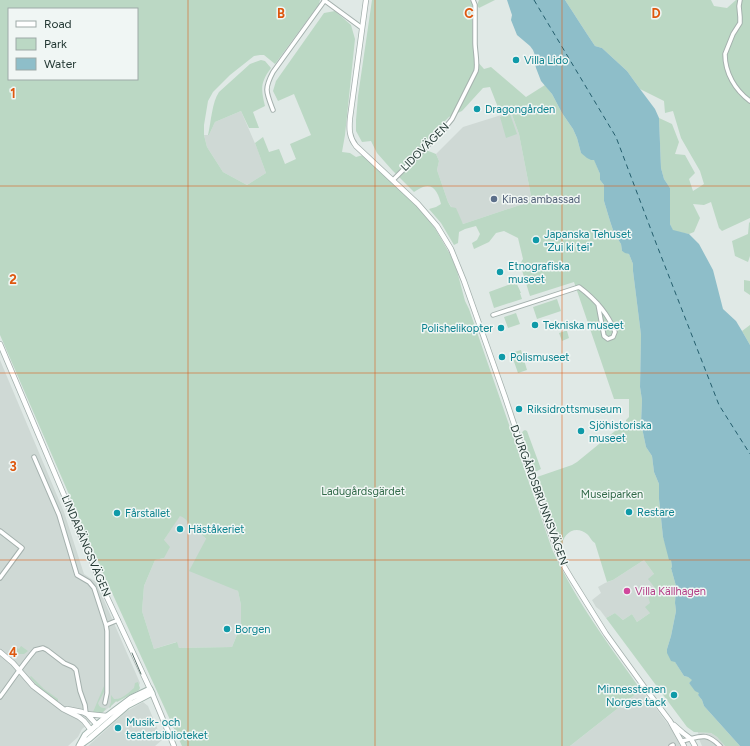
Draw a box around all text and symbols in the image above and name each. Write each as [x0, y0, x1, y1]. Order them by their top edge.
text: B [277, 6, 285, 21]
text: C [464, 6, 474, 21]
text: D [651, 6, 661, 21]
legend [8, 8, 138, 80]
text: Road [44, 17, 72, 31]
text: Park [44, 37, 67, 51]
place label: Villa Lido [524, 54, 568, 67]
marker: Villa Lido [511, 55, 521, 65]
text: Water [44, 57, 76, 71]
text: 1 [10, 86, 16, 101]
place label: Dragongården [485, 103, 555, 116]
marker: Dragongården [472, 104, 482, 114]
street label: LIDOVÄGEN [398, 120, 452, 174]
place label: Kinas ambassad [502, 193, 580, 206]
marker: Kinas ambassad [489, 194, 499, 204]
place label: Japanska Tehuset "Zui ki tei" [544, 228, 631, 254]
marker: Japanska Tehuset "Zui ki tei" [531, 235, 541, 245]
place label: Etnografiska museet [508, 260, 570, 286]
marker: Etnografiska museet [495, 267, 505, 277]
text: 2 [9, 272, 17, 287]
place label: Tekniska museet [543, 319, 624, 332]
marker: Tekniska museet [530, 320, 540, 330]
place label: Polishelikopter [421, 322, 493, 335]
marker: Polishelikopter [496, 323, 506, 333]
place label: Polismuseet [510, 351, 570, 364]
marker: Polismuseet [497, 352, 507, 362]
place label: Riksidrottsmuseum [527, 403, 622, 416]
marker: Riksidrottsmuseum [514, 404, 524, 414]
place label: Sjöhistoriska museet [589, 419, 652, 445]
street label: DJURGÅRDSBRUNNSVÄGEN [507, 423, 571, 567]
marker: Sjöhistoriska museet [576, 426, 586, 436]
text: 3 [9, 459, 17, 474]
park label: Ladugårdsgärdet [321, 485, 405, 498]
park label: Museiparken [581, 488, 643, 501]
street label: LINDARÄNGSVÄGEN [59, 493, 113, 599]
place label: Restare [637, 506, 674, 519]
place label: Fårstallet [125, 507, 170, 520]
marker: Restare [624, 507, 634, 517]
marker: Fårstallet [112, 508, 122, 518]
place label: Häståkeriet [188, 523, 244, 536]
marker: Häståkeriet [175, 524, 185, 534]
place label: Villa Källhagen [635, 585, 706, 598]
marker: Villa Källhagen [622, 586, 632, 596]
place label: Borgen [235, 623, 270, 636]
marker: Borgen [222, 624, 232, 634]
text: 4 [9, 645, 17, 660]
place label: Minnesstenen Norges tack [597, 683, 667, 709]
marker: Minnesstenen Norges tack [669, 690, 679, 700]
place label: Musik- och teaterbiblioteket [126, 716, 208, 742]
marker: Musik- och teaterbiblioteket [113, 723, 123, 733]

